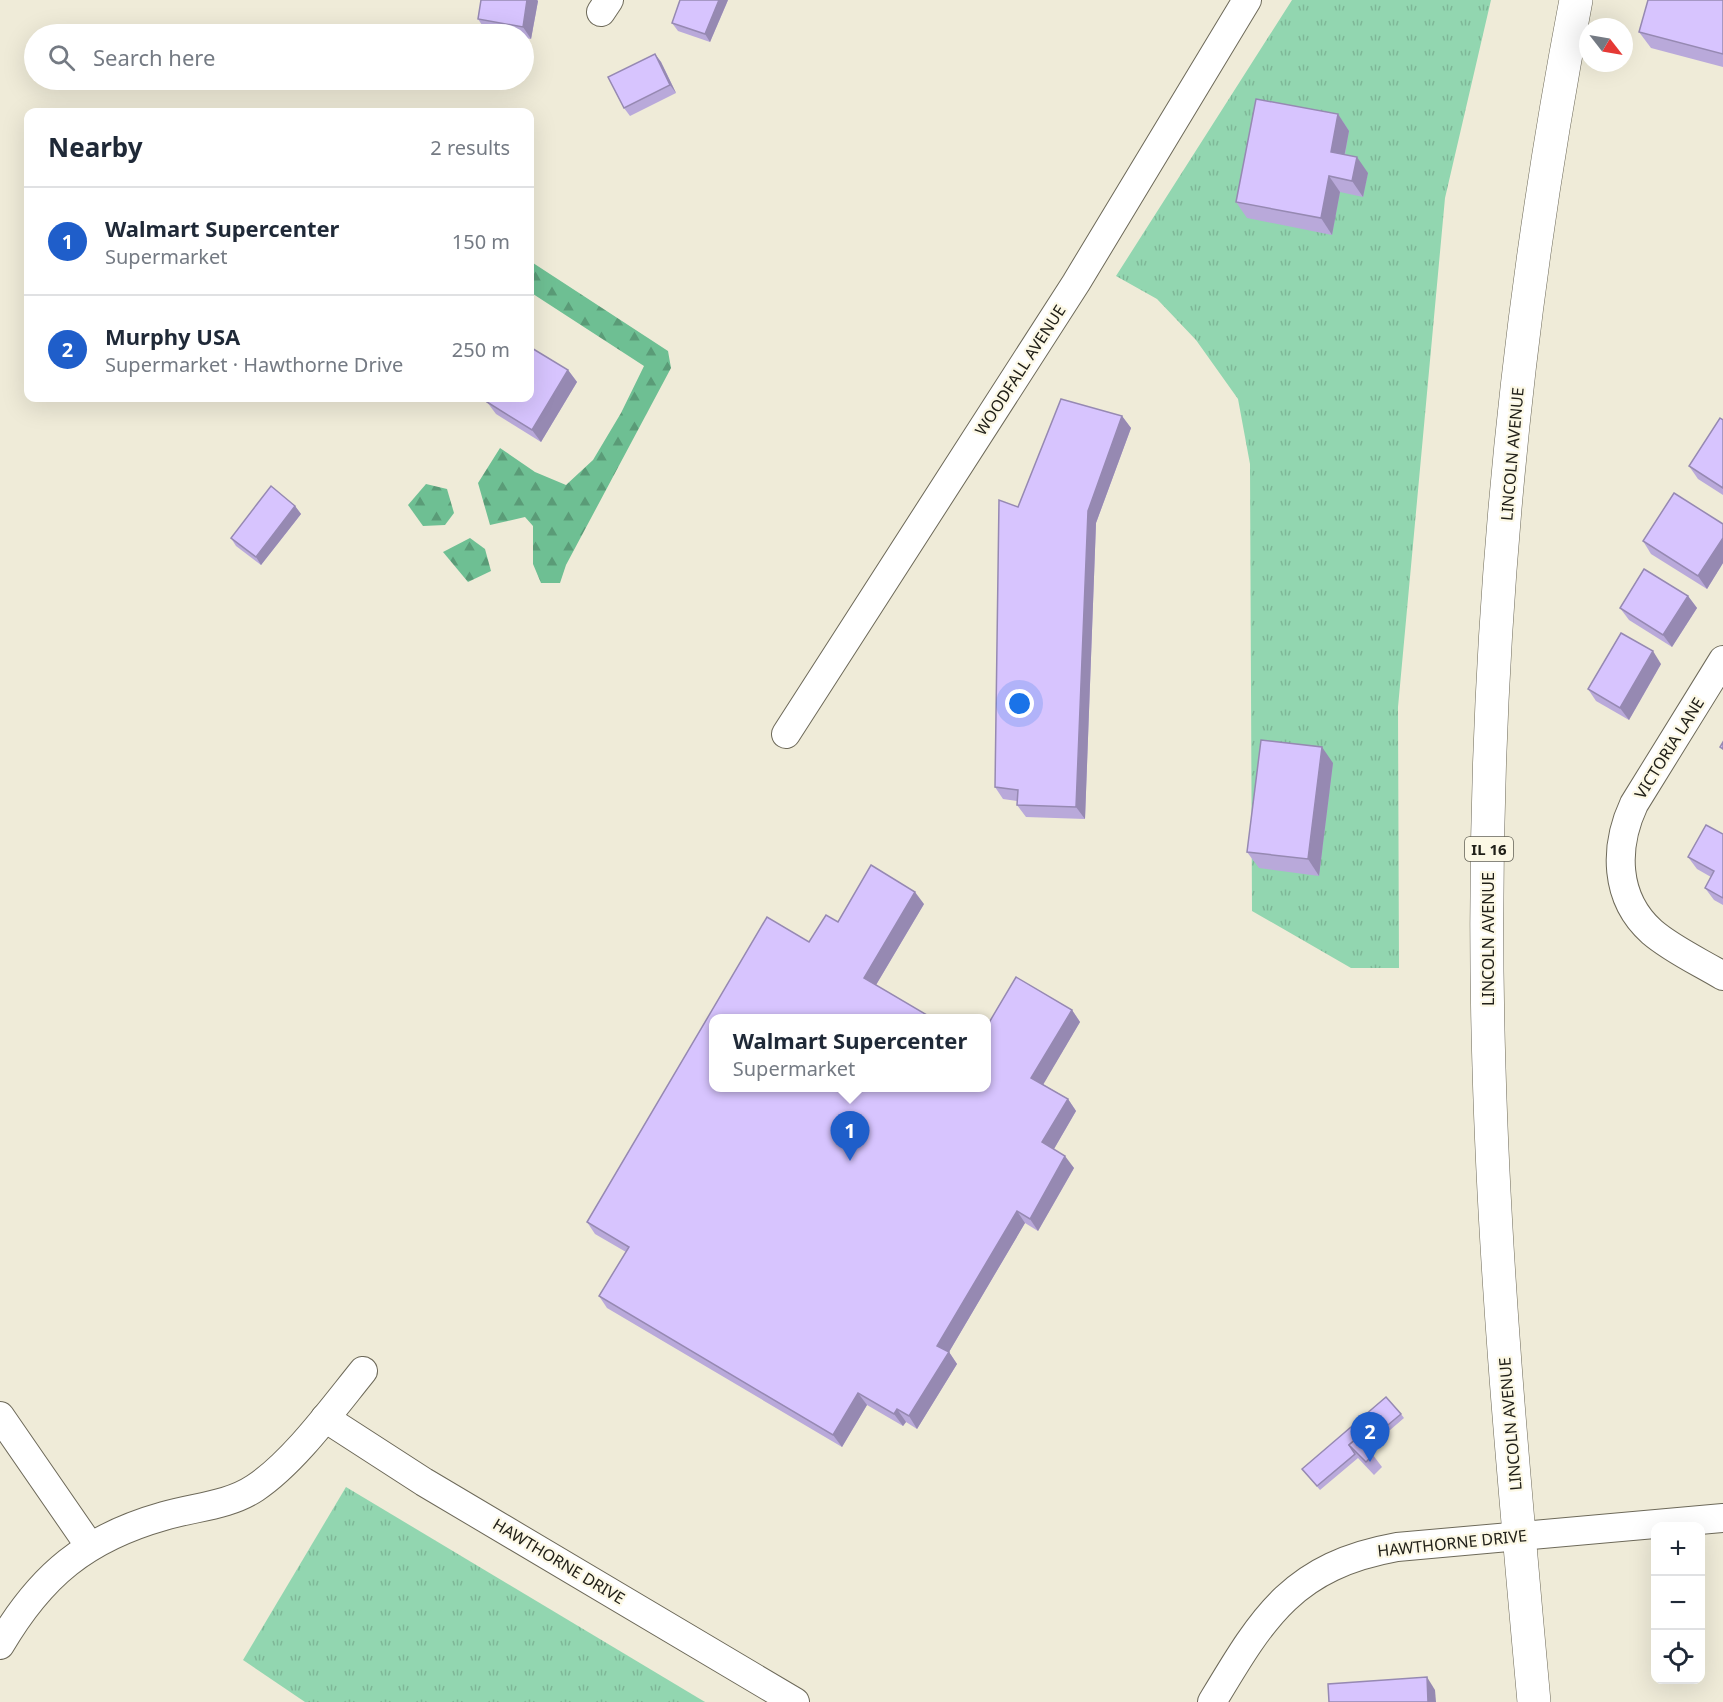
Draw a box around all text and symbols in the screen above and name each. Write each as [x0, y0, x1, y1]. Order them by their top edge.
north arrow [1579, 18, 1633, 72]
search box [24, 24, 534, 90]
icon: search [45, 41, 78, 74]
text: Search here [93, 42, 215, 72]
text: Nearby [48, 129, 143, 165]
text: 2 results [430, 134, 510, 161]
text: Walmart Supercenter [105, 213, 339, 243]
text: 1 [62, 228, 73, 255]
text: 150 m [452, 228, 510, 255]
text: Supermarket [105, 243, 228, 270]
street label: WOODFALL AVENUE [970, 301, 1070, 439]
text: Murphy USA [105, 321, 240, 351]
text: 2 [62, 336, 73, 363]
text: 250 m [452, 336, 510, 363]
text: Supermarket · Hawthorne Drive [105, 351, 403, 378]
street label: LINCOLN AVENUE [1495, 386, 1529, 522]
your location [1005, 689, 1034, 718]
street label: VICTORIA LANE [1629, 693, 1709, 803]
road number: IL 16 [1465, 837, 1513, 861]
street label: LINCOLN AVENUE [1477, 872, 1499, 1006]
popup [709, 1014, 991, 1092]
text: Walmart Supercenter [733, 1025, 967, 1055]
text: Supermarket [733, 1055, 855, 1082]
pin: 1 [830, 1112, 870, 1161]
street label: LINCOLN AVENUE [1493, 1356, 1527, 1492]
pin: 2 [1350, 1412, 1390, 1462]
street label: HAWTHORNE DRIVE [489, 1513, 629, 1609]
map controls [1651, 1522, 1705, 1684]
button: + [1651, 1522, 1705, 1576]
street label: HAWTHORNE DRIVE [1376, 1524, 1528, 1562]
button: − [1651, 1576, 1705, 1630]
button: locate [1651, 1630, 1705, 1684]

